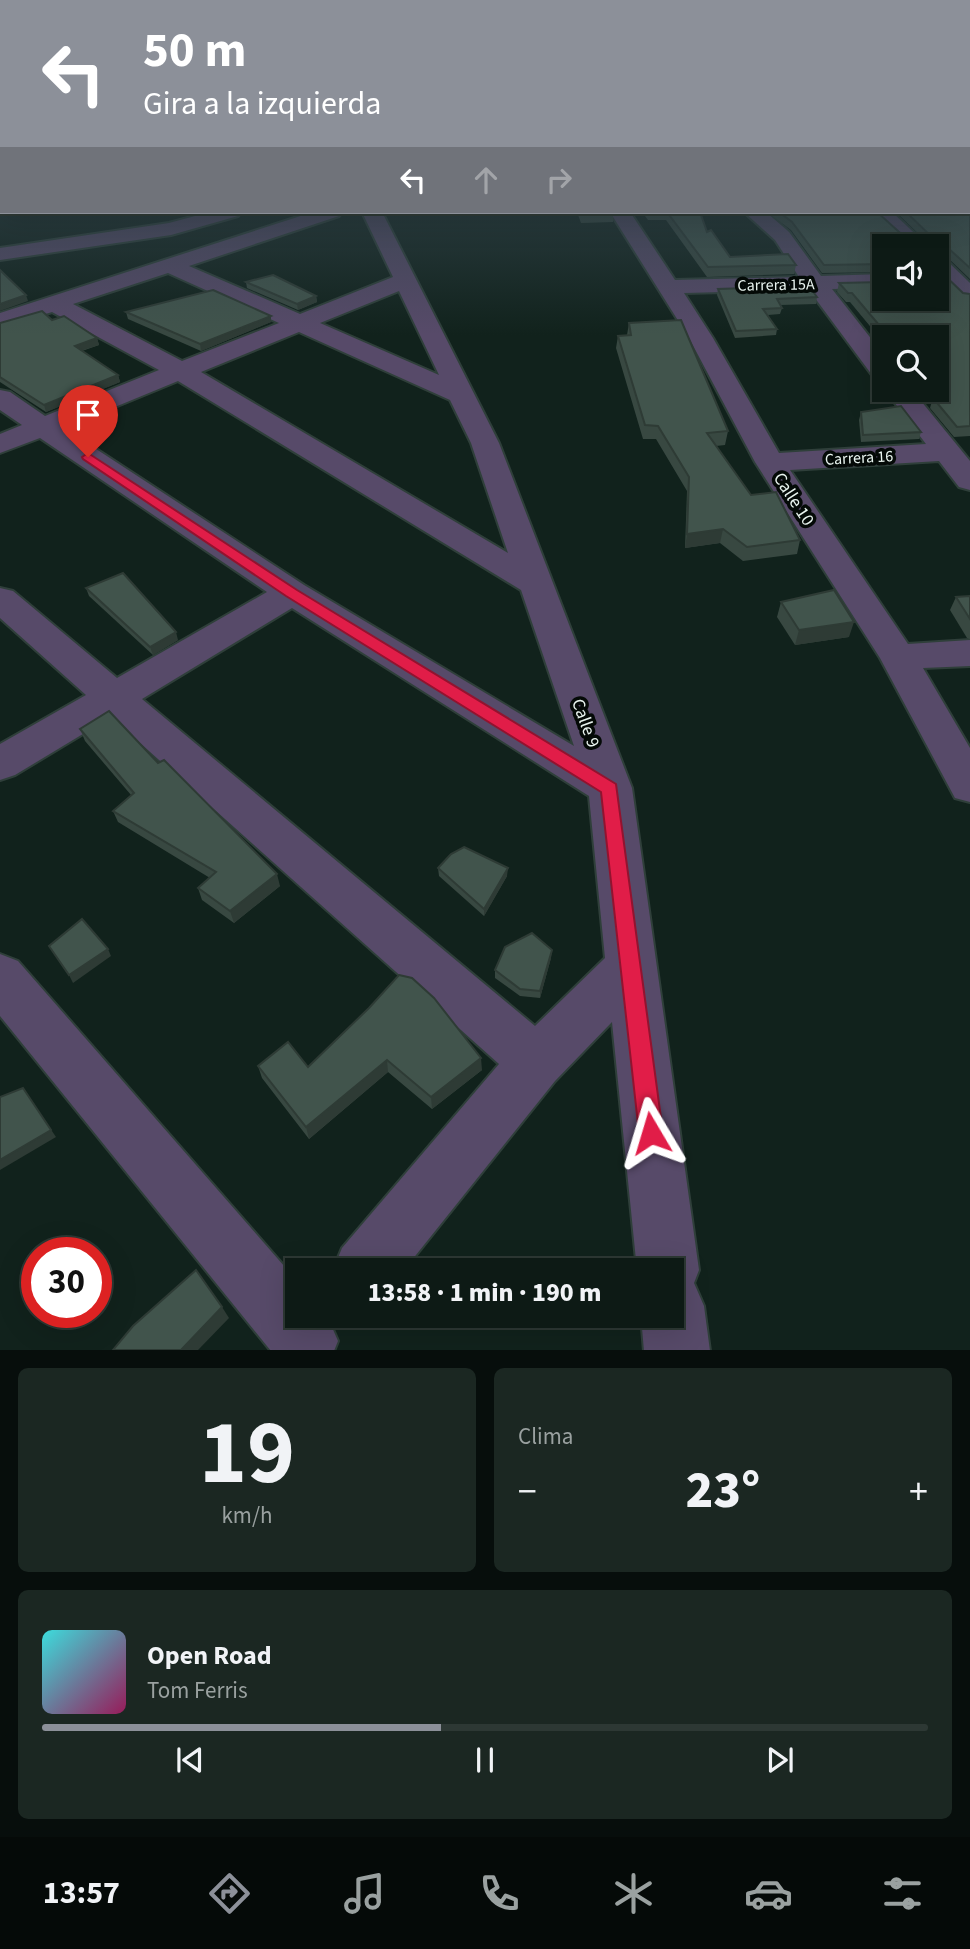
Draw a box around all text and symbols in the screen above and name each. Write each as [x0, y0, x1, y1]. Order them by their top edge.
text: 50 m [143, 16, 247, 86]
icon: left [28, 28, 119, 119]
text: Gira a la izquierda [143, 81, 381, 127]
icon: left [394, 161, 432, 199]
icon: ahead [467, 161, 505, 199]
icon: right [540, 161, 578, 199]
map controls [872, 234, 949, 402]
button: sound [872, 234, 949, 311]
street label: Carrera 15A [737, 273, 815, 297]
button: search [872, 325, 949, 402]
pin [58, 385, 118, 457]
icon: arrive [69, 396, 107, 434]
street label: Carrera 16 [824, 445, 894, 471]
street label: Calle 10 [767, 468, 820, 531]
street label: Calle 9 [565, 695, 606, 751]
position arrow [614, 1096, 688, 1170]
speed limit sign: 30 [21, 1237, 112, 1328]
text: 13:58 · 1 min · 190 m [368, 1274, 601, 1311]
text: 19 [199, 1389, 295, 1518]
text: Clima [518, 1420, 573, 1453]
text: 23° [686, 1454, 760, 1528]
text: − [518, 1465, 537, 1519]
text: + [909, 1465, 928, 1519]
text: km/h [221, 1499, 273, 1532]
text: Open Road [147, 1637, 272, 1674]
text: Tom Ferris [147, 1674, 248, 1707]
icon: previous [171, 1741, 209, 1779]
icon: pause [466, 1741, 504, 1779]
icon: next [761, 1741, 799, 1779]
icon: directions [205, 1869, 254, 1918]
icon: music [340, 1869, 389, 1918]
icon: phone [475, 1869, 524, 1918]
icon: climate [609, 1869, 658, 1918]
icon: car [744, 1869, 793, 1918]
icon: filters [878, 1869, 927, 1918]
text: 13:57 [43, 1870, 120, 1916]

